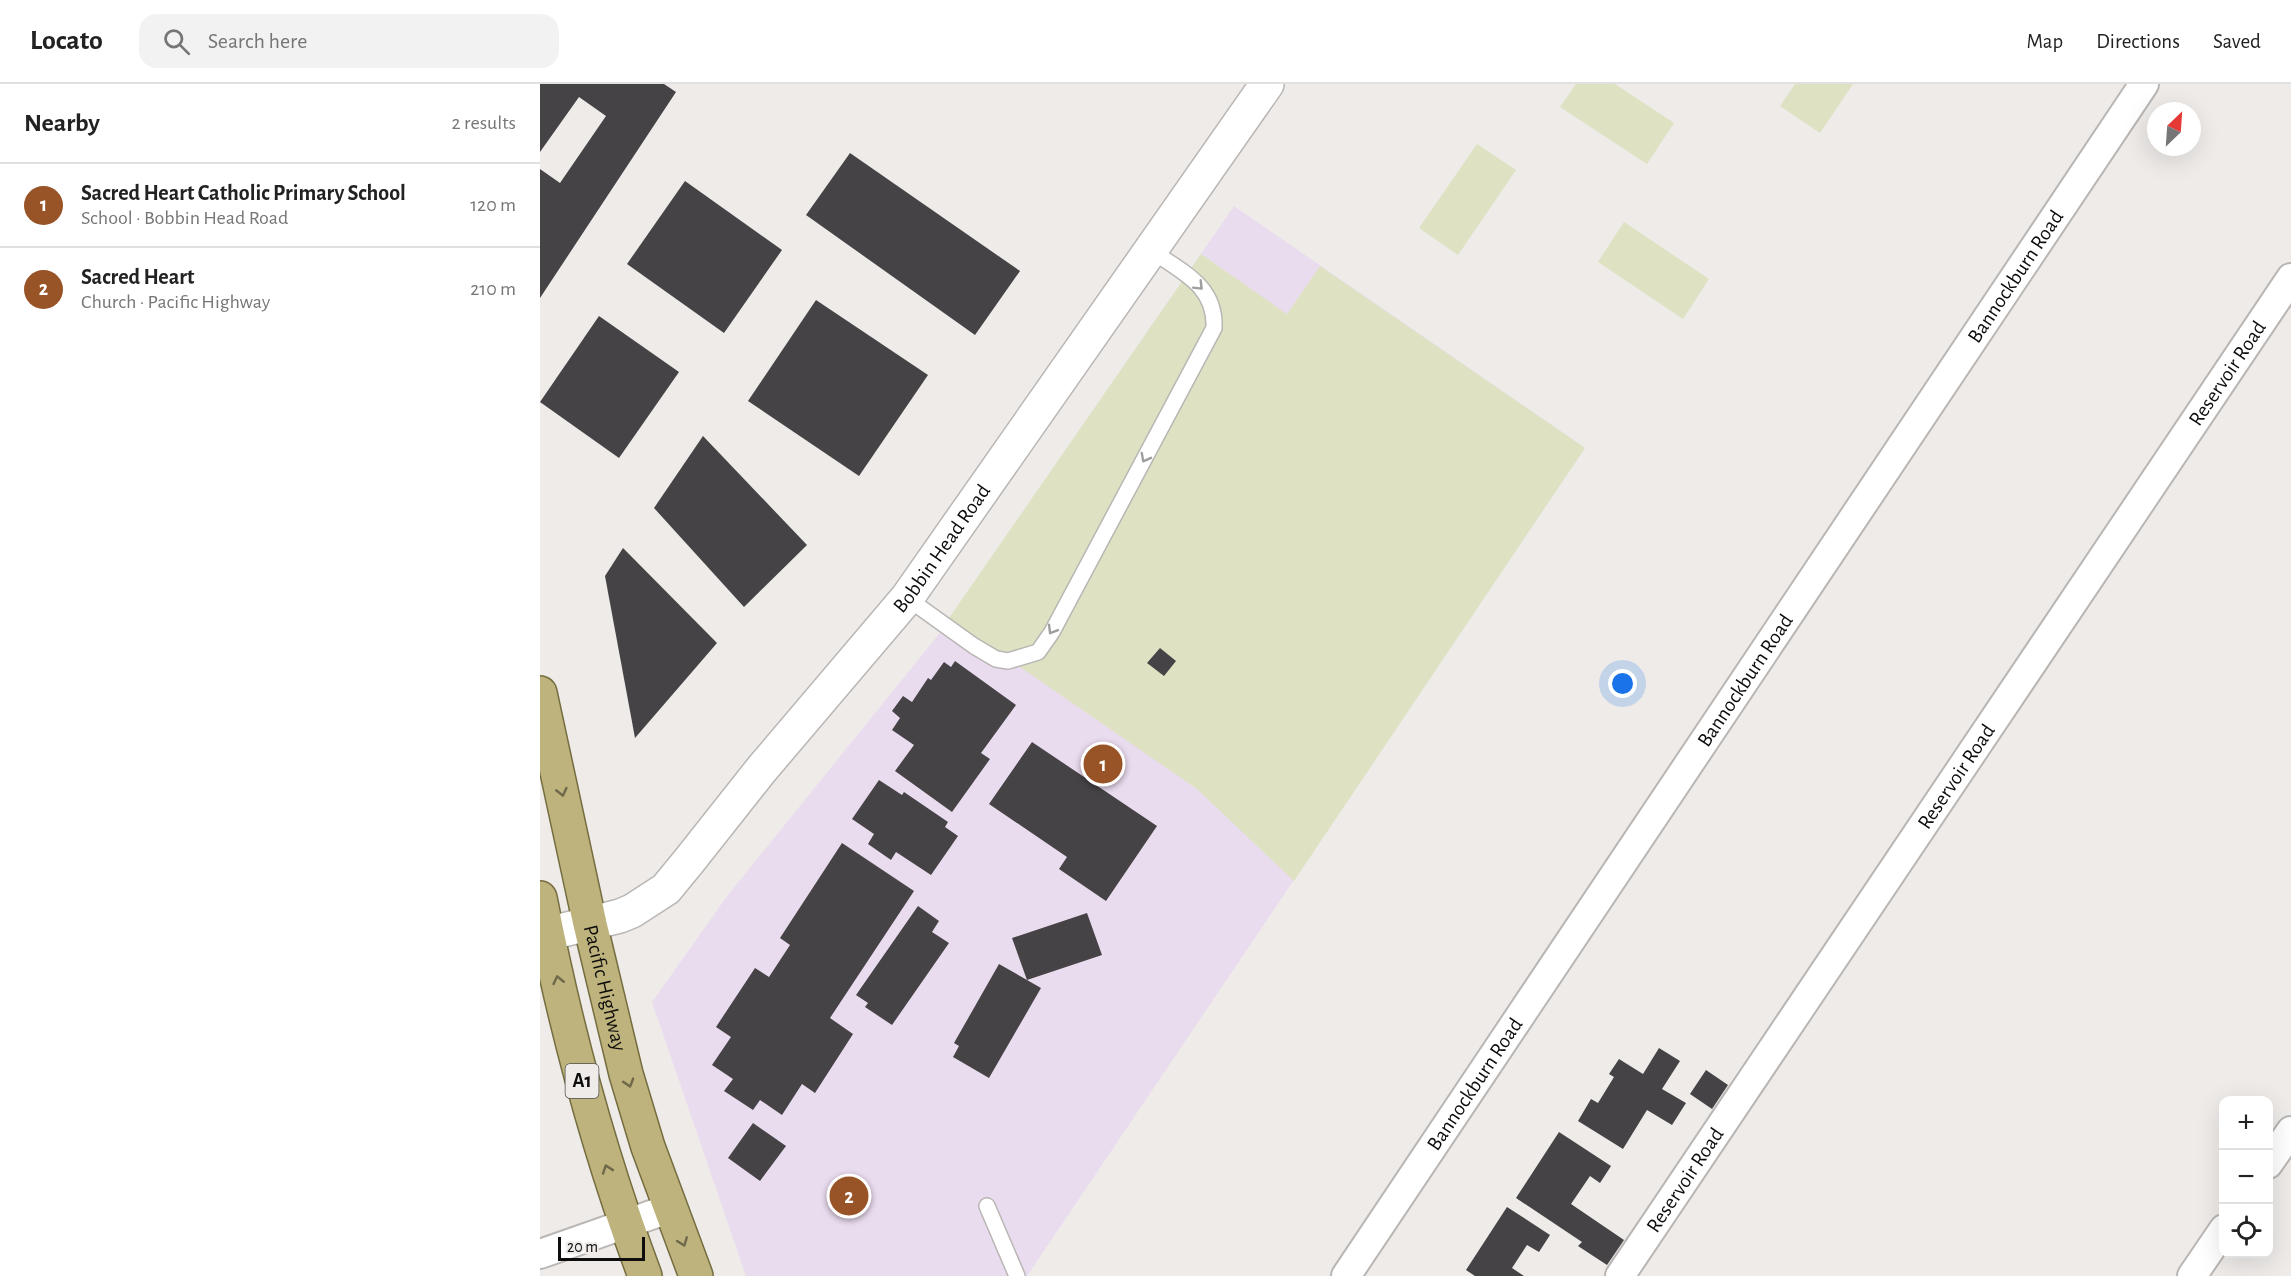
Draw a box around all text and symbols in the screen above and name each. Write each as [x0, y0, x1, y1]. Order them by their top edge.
search box [139, 14, 559, 68]
icon: search [160, 25, 193, 58]
text: Locato [30, 27, 103, 55]
text: Search here [208, 30, 307, 52]
text: Map [2027, 31, 2063, 52]
text: Directions [2096, 31, 2180, 52]
text: Saved [2213, 31, 2261, 52]
north arrow [2147, 102, 2201, 156]
text: Nearby [24, 110, 100, 136]
text: 2 results [452, 113, 516, 133]
text: Sacred Heart Catholic Primary School [81, 182, 406, 204]
text: 1 [40, 195, 47, 215]
text: 120 m [470, 195, 516, 215]
street label: Bannockburn Road [1964, 206, 2067, 346]
text: School · Bobbin Head Road [81, 208, 288, 228]
text: Sacred Heart [81, 266, 194, 288]
one-way arrow [1191, 278, 1202, 289]
text: 2 [39, 279, 48, 299]
text: 210 m [470, 279, 516, 299]
text: Church · Pacific Highway [81, 292, 270, 312]
street label: Reservoir Road [2185, 317, 2270, 429]
one-way arrow [1141, 452, 1152, 463]
street label: Bobbin Head Road [889, 480, 994, 617]
street label: Bannockburn Road [1693, 610, 1797, 750]
one-way arrow [1048, 624, 1060, 634]
your location [1608, 669, 1637, 698]
street label: Reservoir Road [1913, 720, 1998, 833]
pin: 1 [1084, 742, 1122, 786]
one-way arrow [554, 787, 567, 797]
street label: Pacific Highway [580, 923, 631, 1053]
one-way arrow [553, 975, 566, 985]
street label: Bannockburn Road [1423, 1014, 1526, 1154]
road number: A1 [566, 1064, 598, 1098]
one-way arrow [622, 1077, 634, 1088]
map controls [2219, 1096, 2273, 1258]
button: + [2219, 1096, 2273, 1150]
street label: Reservoir Road [1642, 1124, 1727, 1236]
button: − [2219, 1150, 2273, 1204]
one-way arrow [602, 1164, 615, 1175]
pin: 2 [830, 1174, 868, 1218]
button: locate [2219, 1204, 2273, 1258]
scale bar [558, 1234, 645, 1262]
one-way arrow [676, 1236, 688, 1247]
text: 20 m [567, 1239, 598, 1255]

